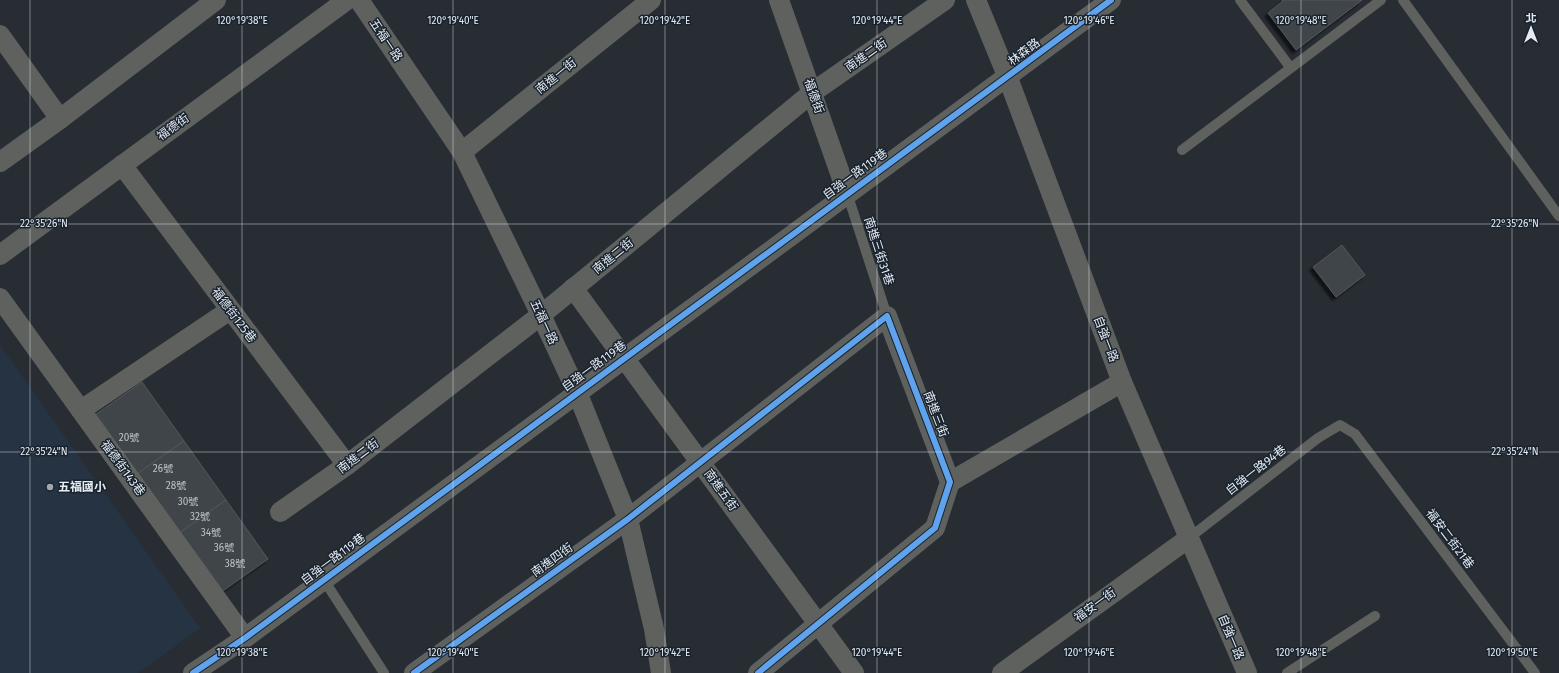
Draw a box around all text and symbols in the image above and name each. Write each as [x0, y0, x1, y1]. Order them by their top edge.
north arrow [1511, 8, 1551, 48]
text: 北 [1526, 12, 1537, 25]
text: 120°19'38"E [216, 15, 268, 27]
text: 120°19'40"E [427, 15, 479, 27]
text: 120°19'42"E [640, 15, 690, 27]
text: 120°19'44"E [852, 15, 902, 27]
text: 120°19'46"E [1063, 15, 1115, 27]
text: 120°19'48"E [1275, 15, 1327, 27]
street label: 五福一路 [367, 16, 405, 64]
street label: 南進二街 [842, 35, 890, 75]
street label: 林森路 [1005, 36, 1043, 68]
street label: 南進一街 [533, 55, 579, 97]
street label: 福德街 [802, 77, 826, 115]
street label: 福德街 [154, 111, 192, 143]
street label: 自強一路119巷 [820, 146, 890, 202]
street label: 南進三街31巷 [861, 215, 897, 287]
text: 22°35'26"N [20, 218, 68, 230]
text: 22°35'26"N [1491, 218, 1539, 230]
street label: 南進二街 [590, 235, 636, 277]
street label: 福德街125巷 [209, 285, 259, 345]
street label: 五福一路 [528, 297, 560, 347]
street label: 自強一路 [1091, 314, 1121, 364]
street label: 自強一路119巷 [559, 338, 629, 394]
street label: 南進三街 [921, 389, 951, 439]
house number: 20號 [119, 432, 139, 444]
street label: 南進二街 [335, 436, 381, 476]
street label: 福德街143巷 [98, 437, 148, 499]
street label: 自強一路94巷 [1223, 442, 1289, 498]
text: 22°35'24"N [20, 446, 68, 458]
text: 22°35'24"N [1491, 446, 1539, 458]
house number: 26號 [153, 463, 173, 475]
street label: 南進五街 [701, 466, 741, 514]
place label: 五福國小 [58, 480, 106, 494]
house number: 28號 [166, 480, 186, 492]
marker: 五福國小 [45, 482, 55, 492]
house number: 30號 [178, 496, 198, 508]
street label: 福安二街21巷 [1423, 506, 1477, 572]
house number: 32號 [190, 511, 210, 523]
house number: 34號 [201, 527, 221, 539]
street label: 自強一路119巷 [298, 530, 368, 588]
street label: 南進四街 [528, 540, 576, 580]
house number: 36號 [214, 542, 234, 554]
house number: 38號 [225, 558, 245, 570]
street label: 福安一街 [1071, 585, 1119, 625]
street label: 自強一路 [1215, 612, 1247, 662]
text: 120°19'38"E [216, 647, 268, 659]
text: 120°19'40"E [427, 647, 479, 659]
text: 120°19'42"E [640, 647, 690, 659]
text: 120°19'44"E [852, 647, 902, 659]
text: 120°19'46"E [1063, 647, 1115, 659]
text: 120°19'48"E [1275, 647, 1327, 659]
text: 120°19'50"E [1486, 647, 1538, 659]

